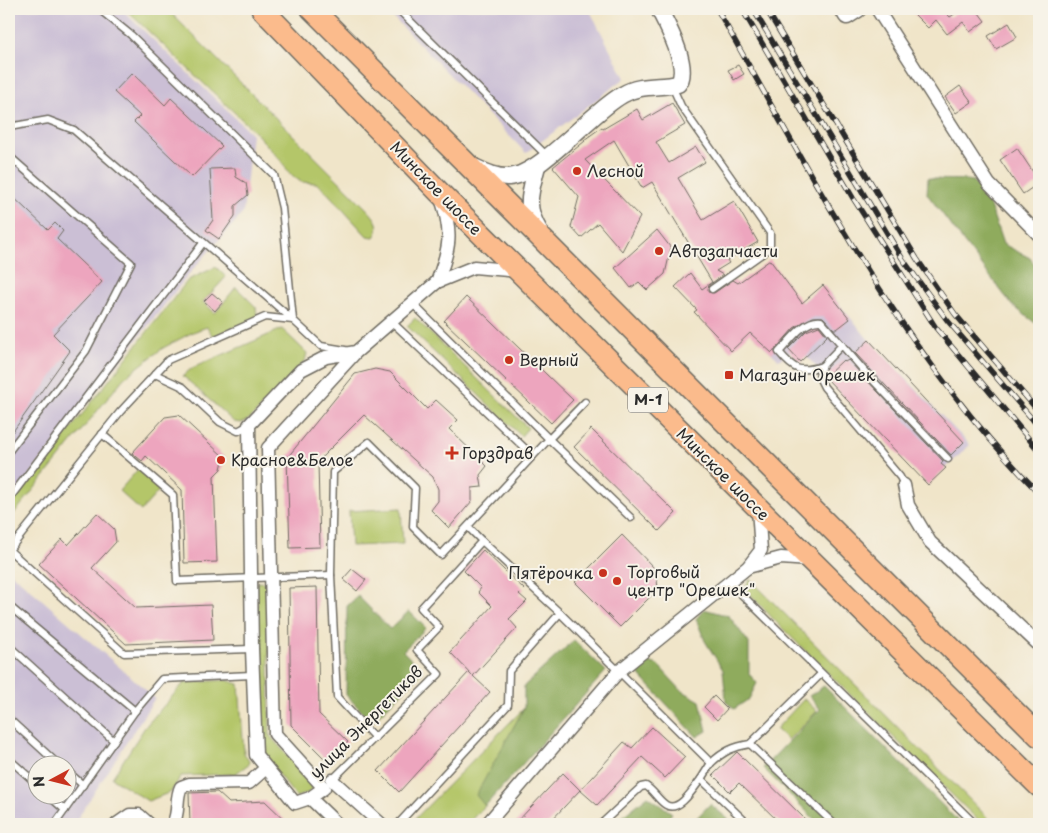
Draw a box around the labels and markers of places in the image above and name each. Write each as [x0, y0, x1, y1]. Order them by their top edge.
place label: Лесной [587, 158, 644, 182]
marker: Лесной [571, 165, 583, 177]
place label: Автозапчасти [669, 238, 778, 262]
marker: Автозапчасти [653, 245, 665, 257]
place label: Верный [519, 347, 579, 371]
marker: Верный [503, 354, 515, 366]
place label: Магазин Орешек [739, 362, 876, 386]
marker: Магазин Орешек [723, 369, 735, 381]
place label: Горздрав [462, 440, 533, 464]
place label: Красное&Белое [231, 447, 353, 471]
marker: Горздрав [446, 447, 458, 459]
marker: Красное&Белое [215, 454, 227, 466]
place label: Торговый центр "Орешек" [627, 559, 755, 601]
place label: Пятёрочка [508, 560, 593, 584]
marker: Пятёрочка [597, 567, 609, 579]
marker: Торговый центр "Орешек" [611, 575, 623, 587]

